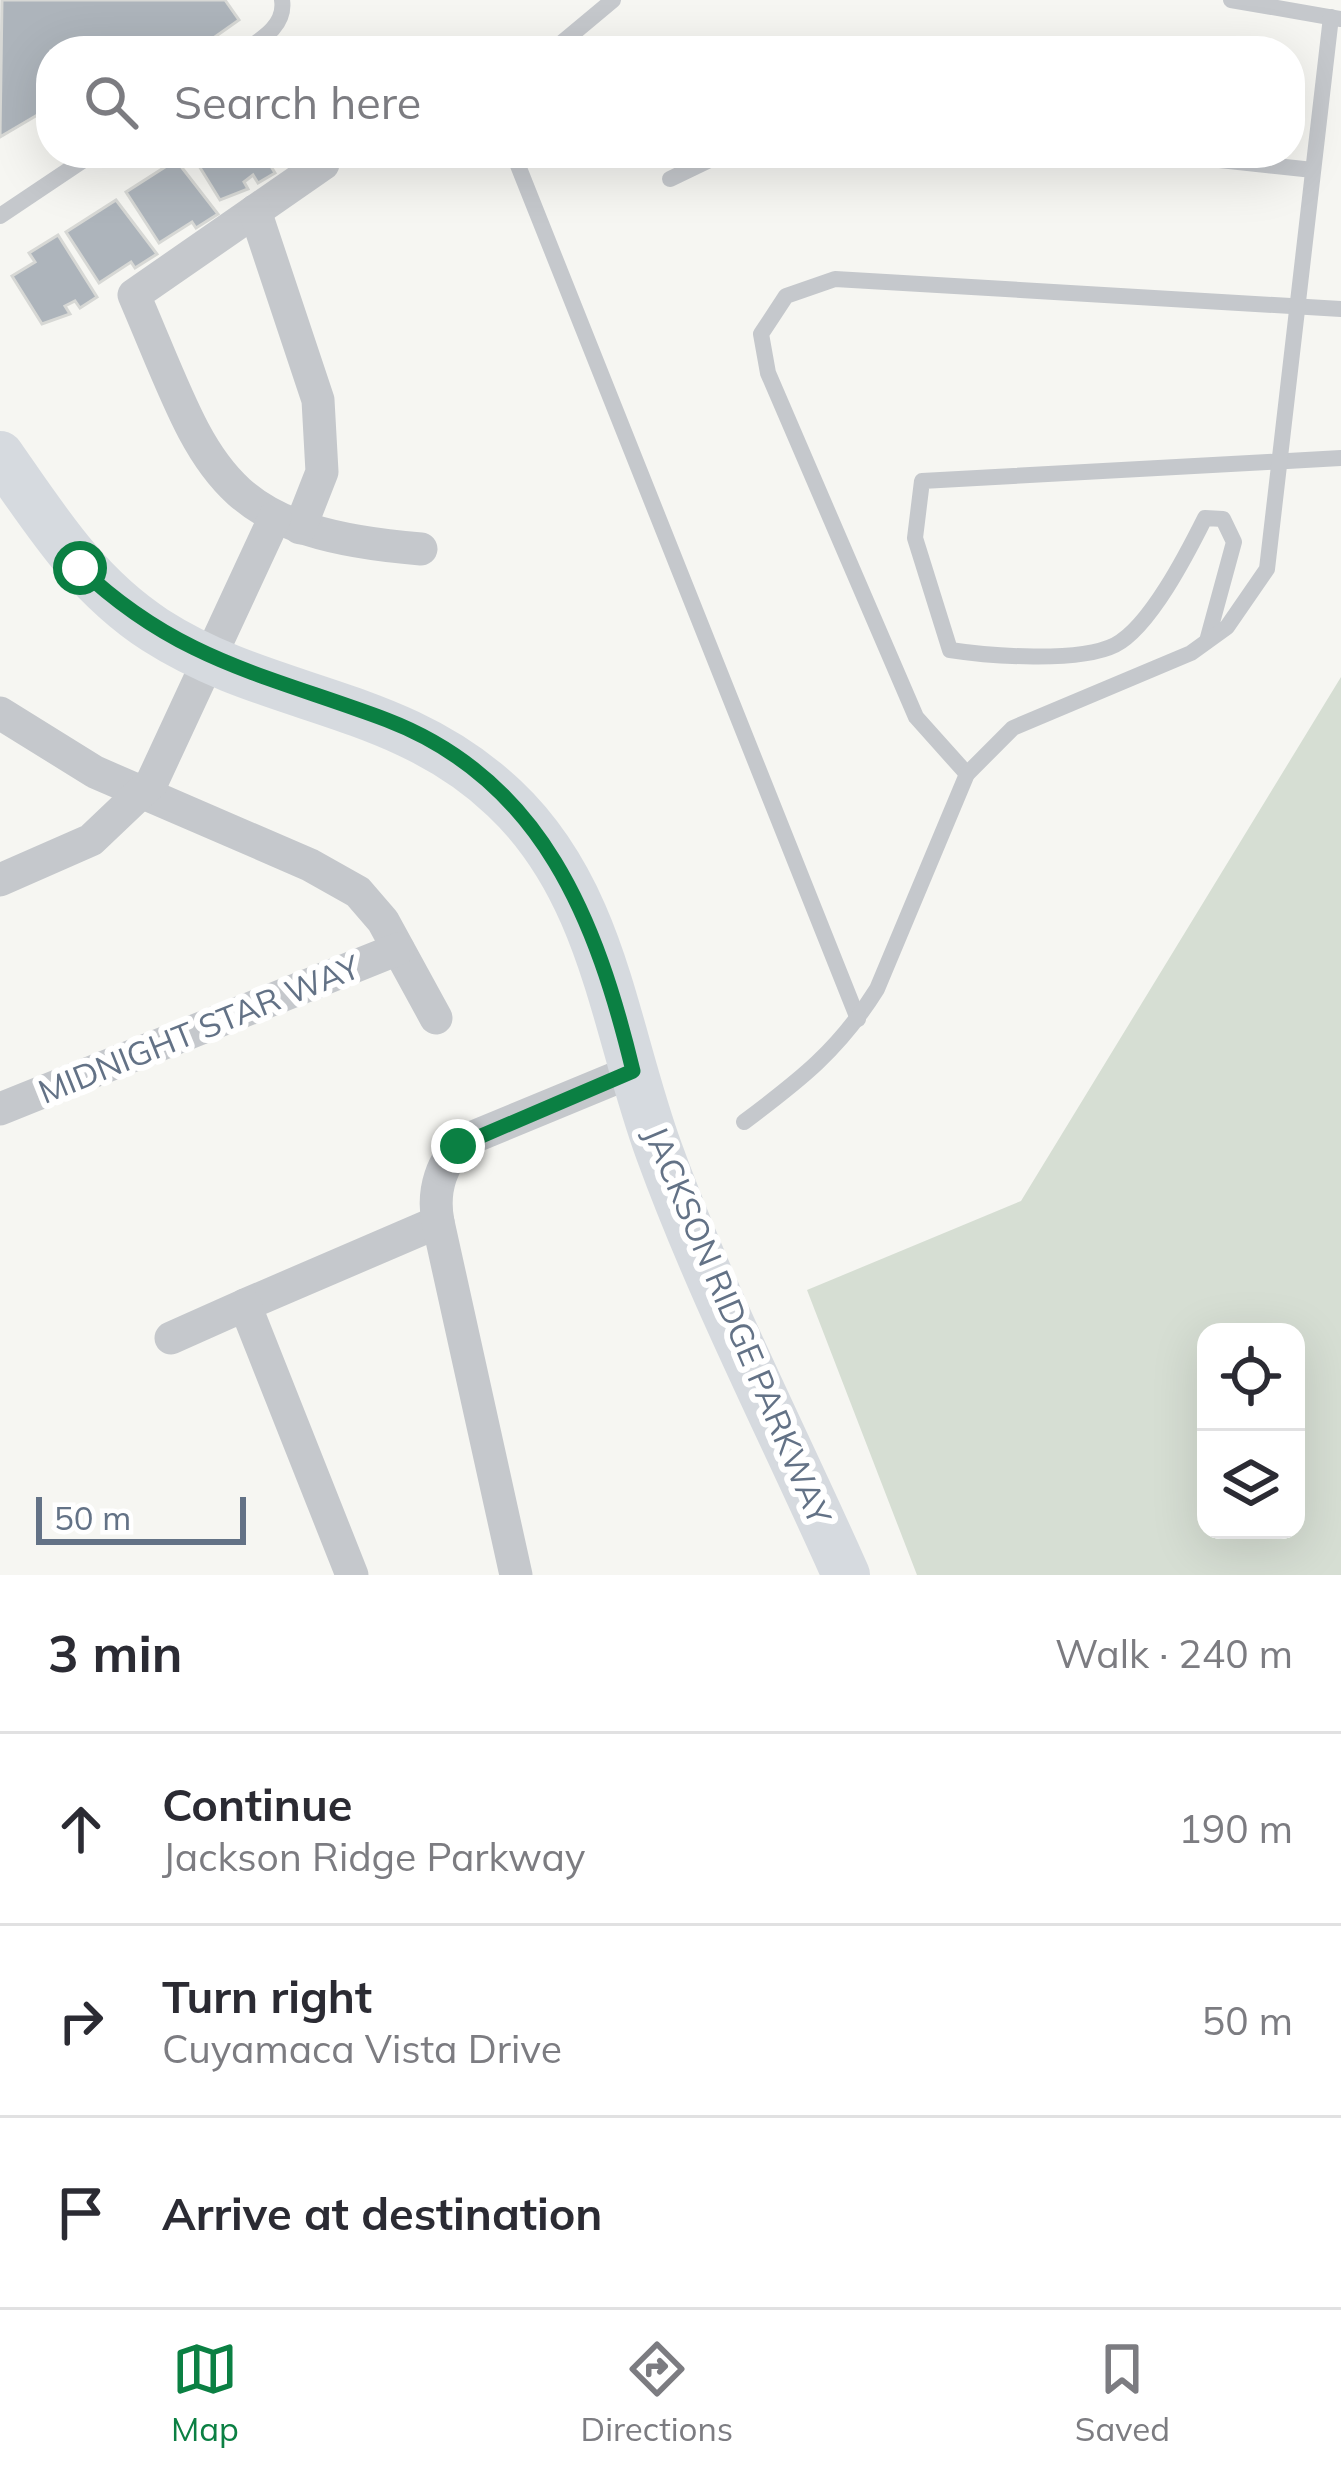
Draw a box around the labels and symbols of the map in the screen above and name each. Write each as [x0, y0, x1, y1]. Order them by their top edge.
route start [53, 541, 107, 595]
street label: MIDNIGHT STAR WAY [32, 945, 366, 1112]
route end [431, 1119, 485, 1173]
street label: JACKSON RIDGE PARKWAY [636, 1120, 841, 1531]
scale bar [36, 1491, 246, 1544]

